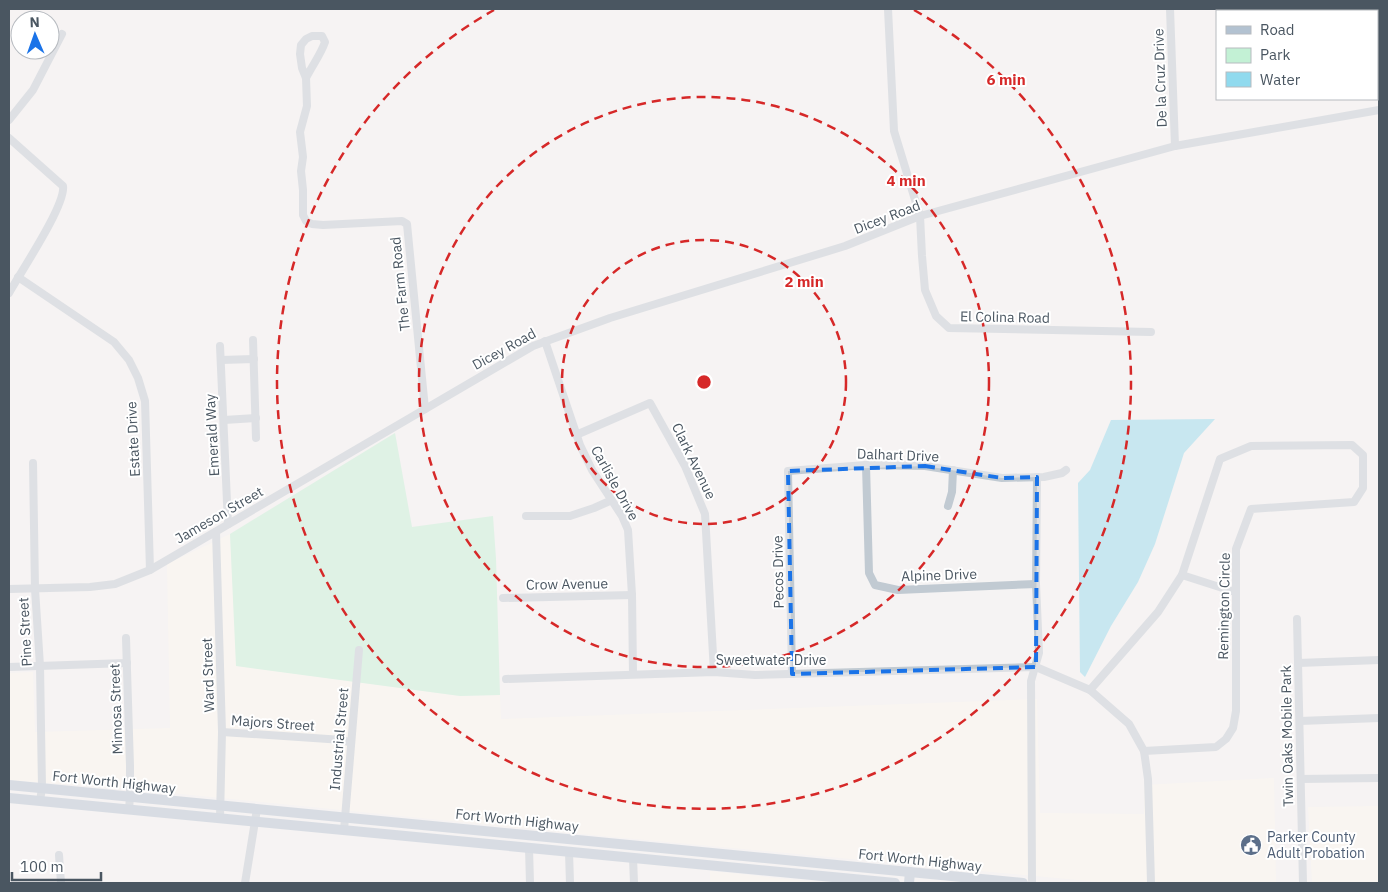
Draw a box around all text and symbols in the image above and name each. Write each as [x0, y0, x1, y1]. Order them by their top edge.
north arrow [10, 10, 60, 60]
legend [1216, 10, 1378, 100]
text: N [29, 13, 40, 31]
text: Road [1260, 20, 1295, 39]
street label: De la Cruz Drive [1149, 28, 1171, 128]
text: Park [1260, 45, 1290, 64]
text: 6 min [986, 70, 1026, 89]
text: Water [1260, 70, 1301, 89]
text: 4 min [886, 171, 926, 190]
street label: Dicey Road [851, 196, 923, 238]
street label: The Farm Road [386, 236, 414, 332]
text: 2 min [784, 272, 824, 291]
street label: El Colina Road [960, 307, 1050, 327]
street label: Dicey Road [469, 324, 539, 374]
centre of rings [695, 373, 713, 391]
street label: Emerald Way [201, 393, 223, 477]
street label: Estate Drive [122, 400, 144, 477]
street label: Clark Avenue [668, 420, 720, 502]
street label: Carlisle Drive [587, 442, 643, 524]
street label: Dalhart Drive [857, 445, 940, 465]
street label: Jameson Street [172, 482, 266, 548]
street label: Pecos Drive [768, 535, 788, 609]
street label: Remington Circle [1214, 552, 1234, 660]
street label: Alpine Drive [901, 565, 978, 585]
street label: Crow Avenue [526, 574, 609, 594]
street label: Pine Street [14, 597, 36, 667]
street label: Ward Street [198, 637, 218, 713]
street label: Sweetwater Drive [716, 651, 827, 669]
street label: Mimosa Street [105, 663, 127, 755]
street label: Twin Oaks Mobile Park [1277, 664, 1297, 807]
street label: Industrial Street [326, 687, 352, 791]
street label: Majors Street [231, 711, 316, 735]
street label: Fort Worth Highway [51, 767, 177, 797]
street label: Fort Worth Highway [454, 805, 580, 835]
place label: Parker County Adult Probation [1267, 828, 1365, 862]
public building icon: Parker County Adult Probation [1239, 833, 1263, 857]
street label: Fort Worth Highway [857, 845, 983, 875]
scale bar [12, 850, 101, 882]
text: 100 m [20, 857, 64, 876]

